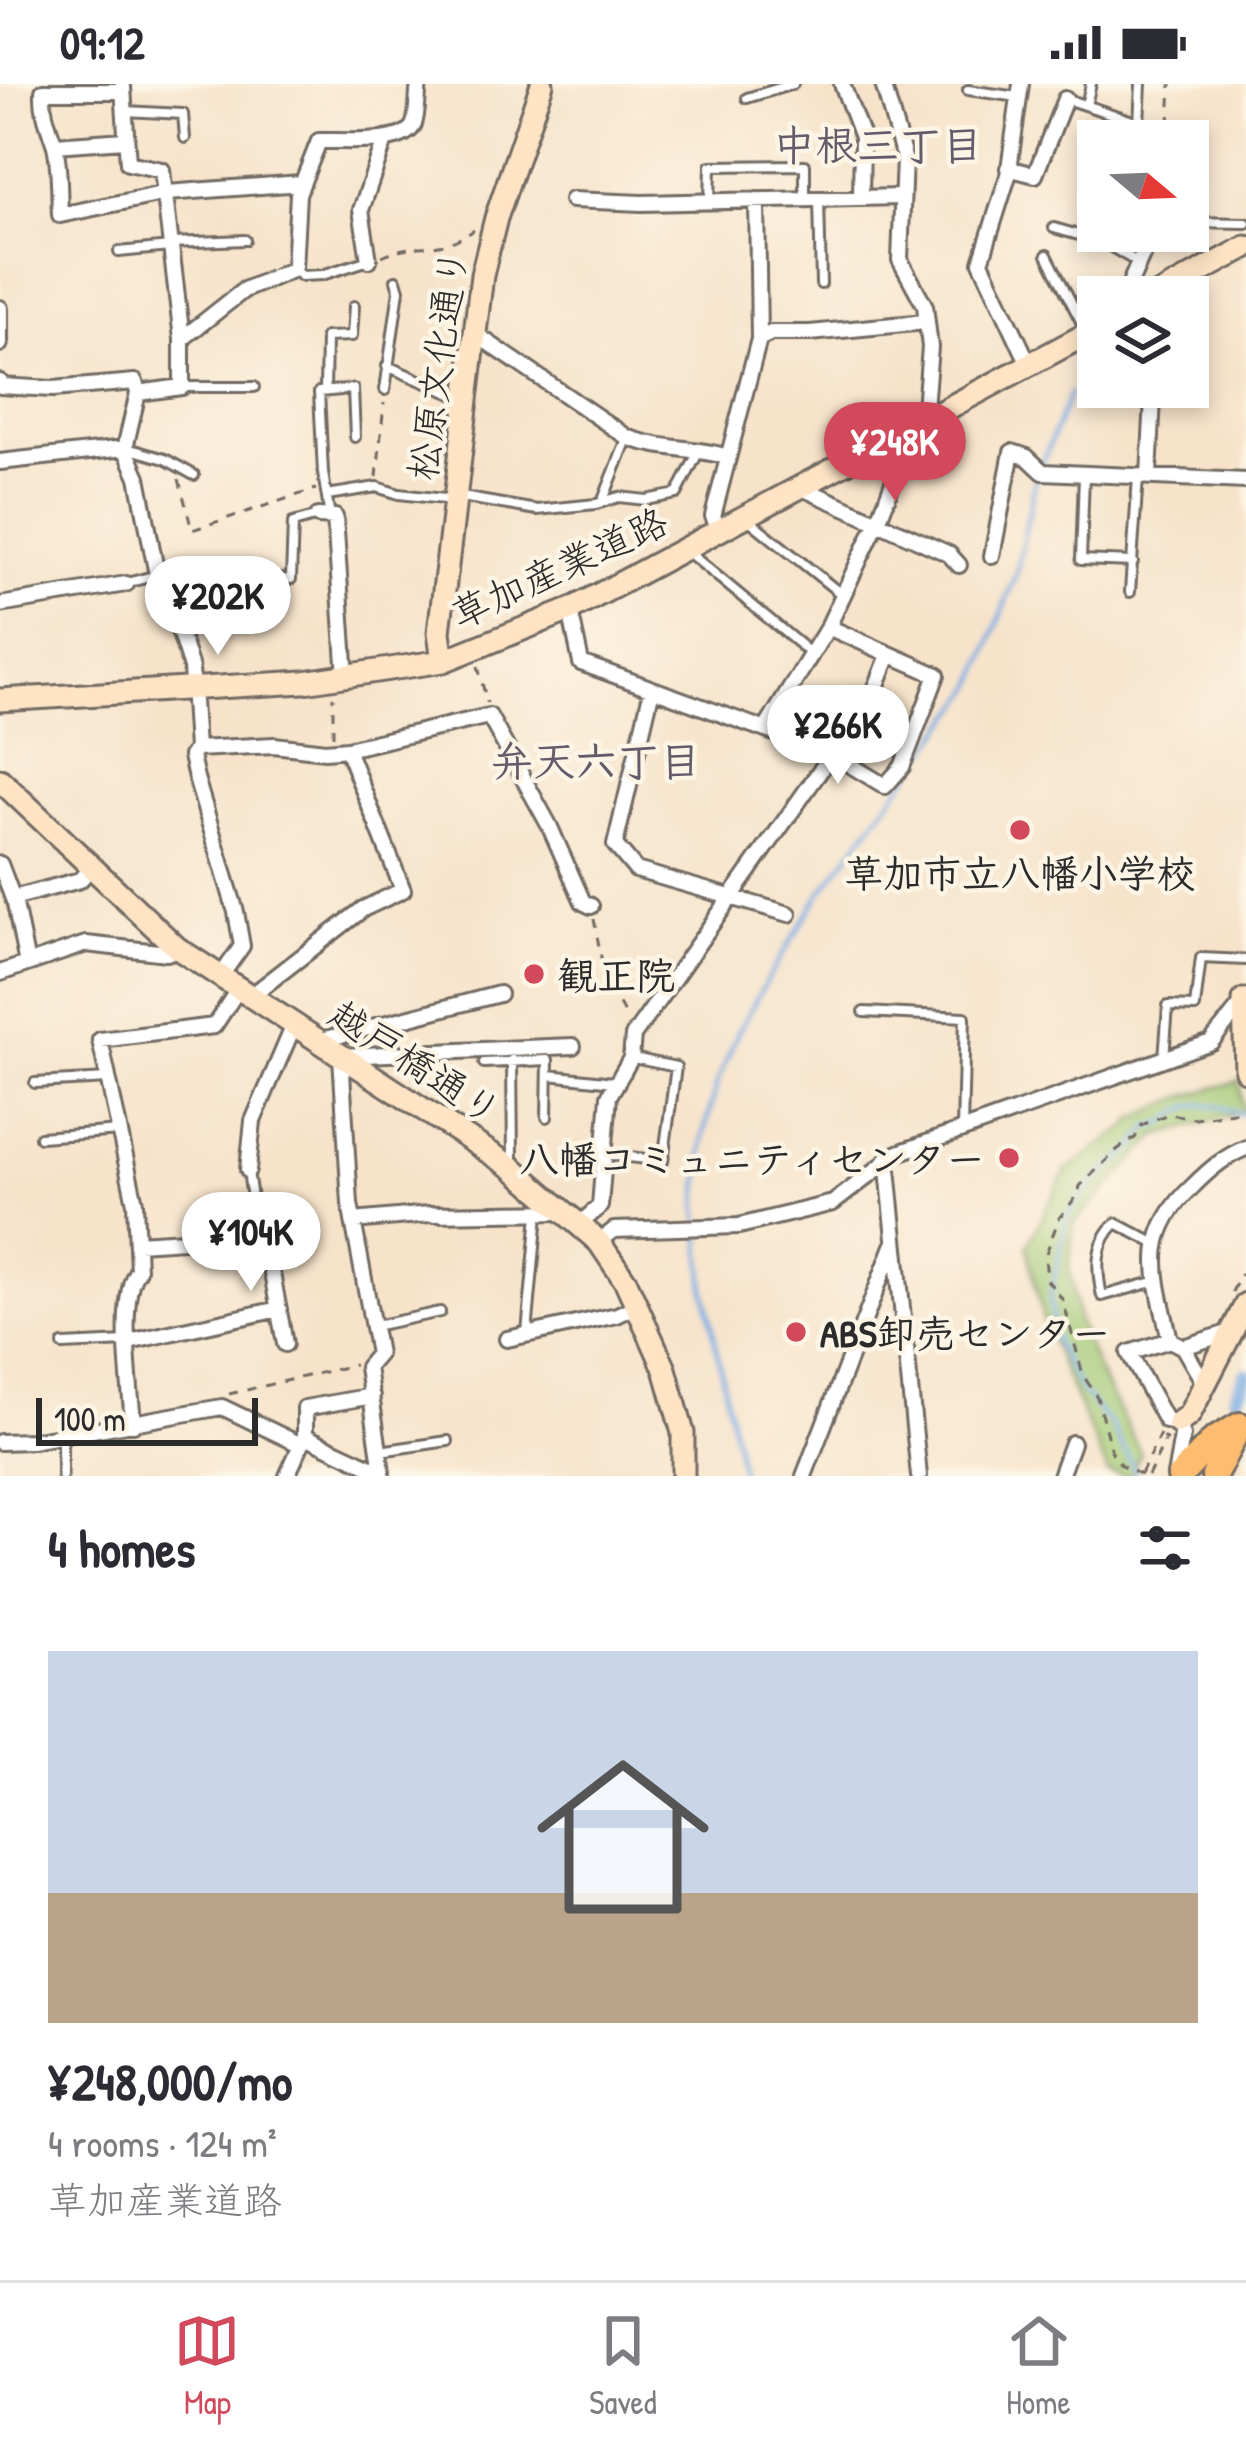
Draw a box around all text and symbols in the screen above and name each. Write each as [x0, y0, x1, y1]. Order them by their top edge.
text: 09:12 [60, 12, 145, 73]
district label: 中根三丁目 [773, 116, 983, 173]
north arrow [1077, 120, 1209, 252]
map controls [1077, 120, 1209, 408]
street label: 松原文化通り [394, 244, 480, 484]
button: layers [1077, 276, 1209, 408]
pin: ¥248K [811, 402, 979, 504]
text: ¥248K [851, 414, 939, 467]
street label: 草加産業道路 [442, 494, 676, 640]
pin: ¥202K [134, 556, 302, 658]
text: ¥202K [172, 568, 264, 621]
pin: ¥266K [754, 685, 922, 787]
text: ¥266K [794, 697, 882, 750]
district label: 弁天六丁目 [491, 732, 701, 789]
marker: 草加市立八幡小学校 [1007, 817, 1033, 843]
place label: 草加市立八幡小学校 [844, 846, 1196, 899]
place label: 観正院 [558, 948, 675, 1001]
marker: 観正院 [521, 961, 547, 987]
street label: 越戸橋通り [320, 987, 512, 1137]
place label: 八幡コミュニティセンター [519, 1132, 985, 1185]
marker: 八幡コミュニティセンター [996, 1145, 1022, 1171]
pin: ¥104K [167, 1192, 335, 1294]
text: ¥104K [209, 1204, 293, 1257]
place label: ABS卸売センター [820, 1306, 1111, 1359]
marker: ABS卸売センター [783, 1319, 809, 1345]
scale bar [36, 1392, 258, 1445]
text: 100 m [54, 1397, 126, 1441]
text: 4 homes [48, 1514, 195, 1583]
icon: filters [1132, 1515, 1198, 1581]
icon: home [515, 1729, 731, 1945]
text: ¥248,000/mo [48, 2047, 292, 2116]
text: 4 rooms · 124 m² [48, 2116, 277, 2169]
text: 草加産業道路 [48, 2173, 282, 2226]
tab: Map [174, 2308, 240, 2424]
tab: Saved [589, 2308, 657, 2424]
tab: Home [1006, 2308, 1072, 2424]

